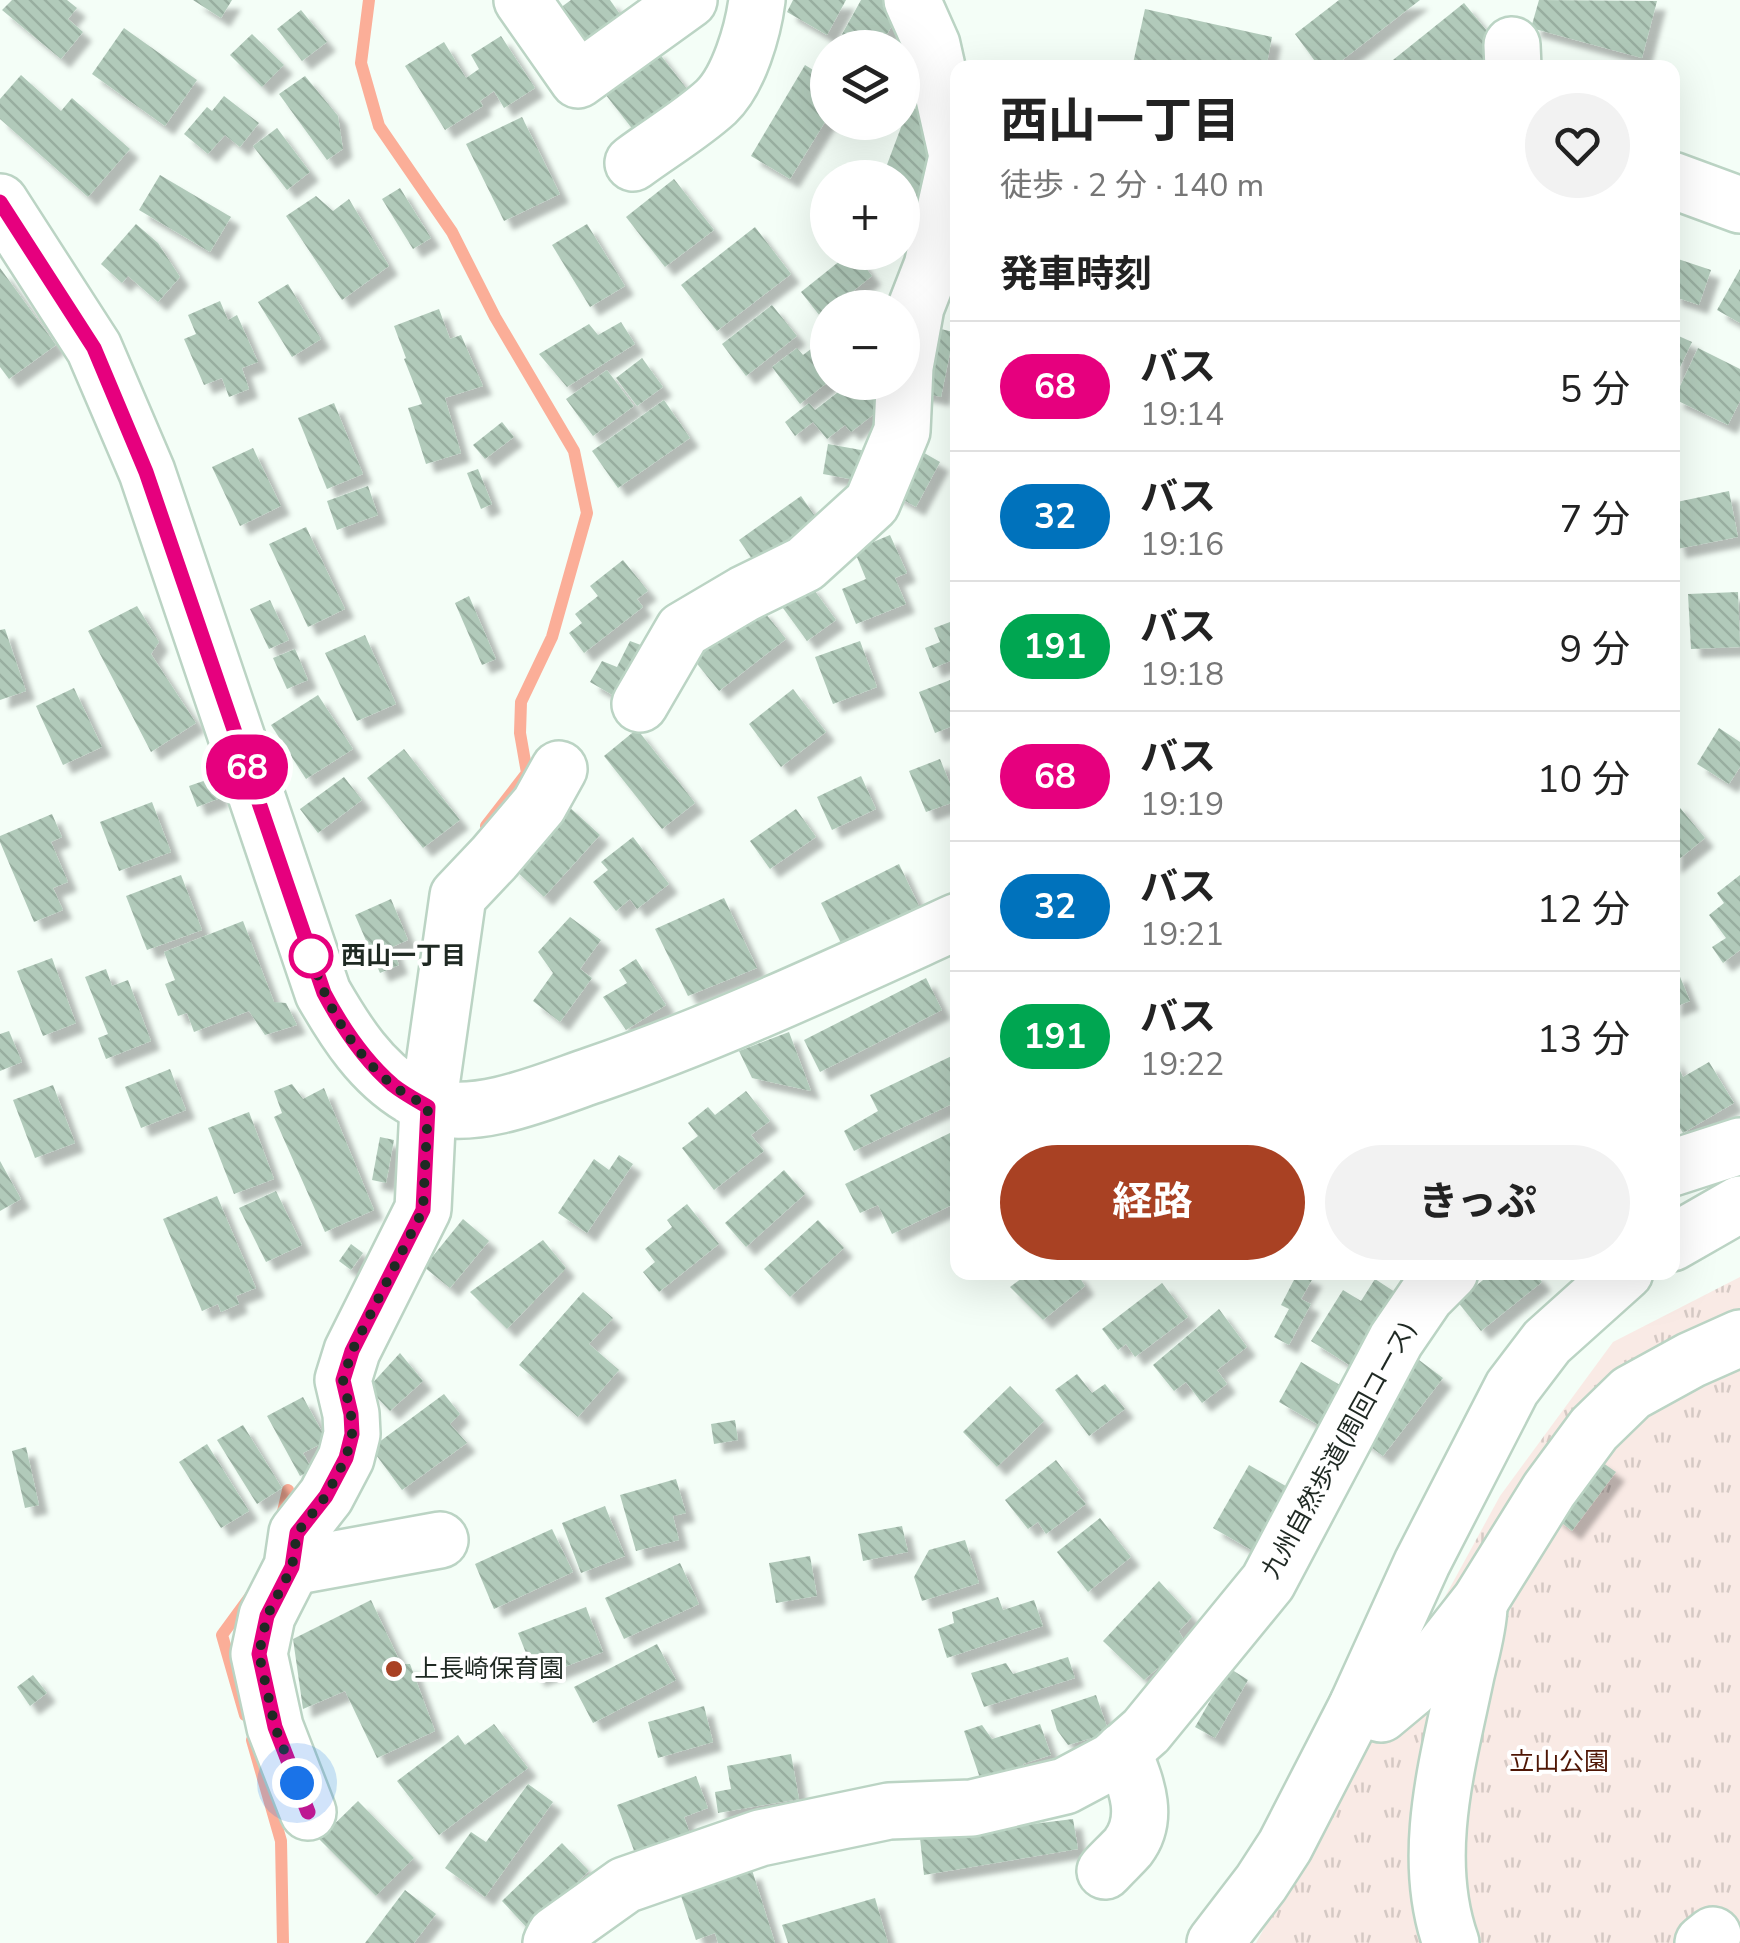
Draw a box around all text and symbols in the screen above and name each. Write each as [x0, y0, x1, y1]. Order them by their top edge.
map controls [810, 30, 920, 400]
button: layers [810, 30, 920, 140]
text: 西山一丁目 [1000, 88, 1240, 154]
button: heart [1525, 93, 1630, 198]
button: + [810, 160, 920, 270]
text: 徒歩 · 2 分 · 140 m [1000, 164, 1264, 207]
text: 発車時刻 [1000, 249, 1152, 300]
button: − [810, 290, 920, 400]
text: バス [1140, 342, 1216, 393]
text: 68 [1034, 363, 1076, 410]
text: 5 分 [1559, 364, 1630, 415]
text: 19:14 [1140, 393, 1224, 436]
text: バス [1140, 472, 1216, 523]
text: 32 [1034, 493, 1076, 540]
text: 7 分 [1559, 494, 1630, 545]
text: 19:16 [1140, 523, 1224, 566]
text: バス [1140, 602, 1216, 653]
text: 191 [1023, 623, 1087, 670]
text: 9 分 [1559, 624, 1630, 675]
text: 19:18 [1140, 653, 1224, 696]
text: バス [1140, 732, 1216, 783]
line badge: 68 [202, 734, 292, 800]
text: 68 [226, 744, 268, 791]
text: 68 [1034, 753, 1076, 800]
text: 10 分 [1537, 754, 1630, 805]
text: 19:19 [1140, 783, 1224, 826]
text: バス [1140, 862, 1216, 913]
text: 32 [1034, 883, 1076, 930]
text: 12 分 [1537, 884, 1630, 935]
text: 19:21 [1140, 913, 1224, 956]
marker: 西山一丁目 [290, 935, 332, 977]
place label: 西山一丁目 [341, 939, 466, 973]
text: バス [1140, 992, 1216, 1043]
text: 191 [1023, 1013, 1087, 1060]
text: 13 分 [1537, 1014, 1630, 1065]
text: 19:22 [1140, 1043, 1224, 1086]
button: 経路 [1000, 1145, 1305, 1260]
button: きっぷ [1325, 1145, 1630, 1260]
street label: 九州自然歩道(周回コース) [1254, 1315, 1424, 1585]
place label: 上長崎保育園 [414, 1652, 564, 1686]
marker: 上長崎保育園 [383, 1658, 405, 1680]
park label: 立山公園 [1509, 1745, 1609, 1779]
your location [272, 1758, 322, 1808]

